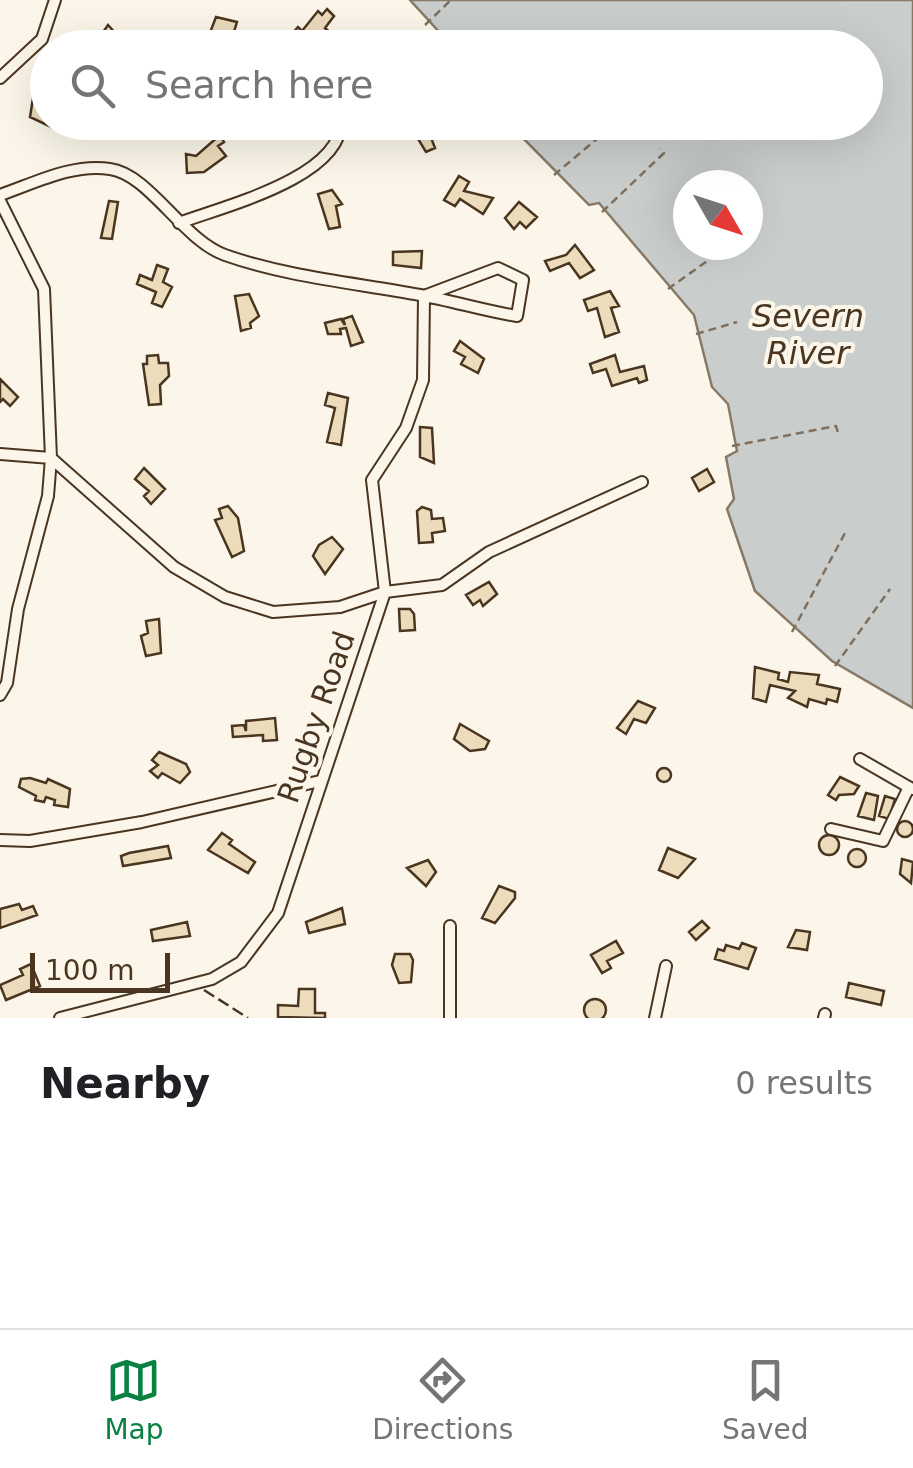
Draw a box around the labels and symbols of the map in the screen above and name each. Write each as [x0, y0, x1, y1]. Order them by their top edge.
north arrow [673, 170, 763, 260]
water label: Severn River [752, 297, 864, 372]
street label: Rugby Road [270, 627, 362, 807]
scale bar [30, 948, 170, 993]

